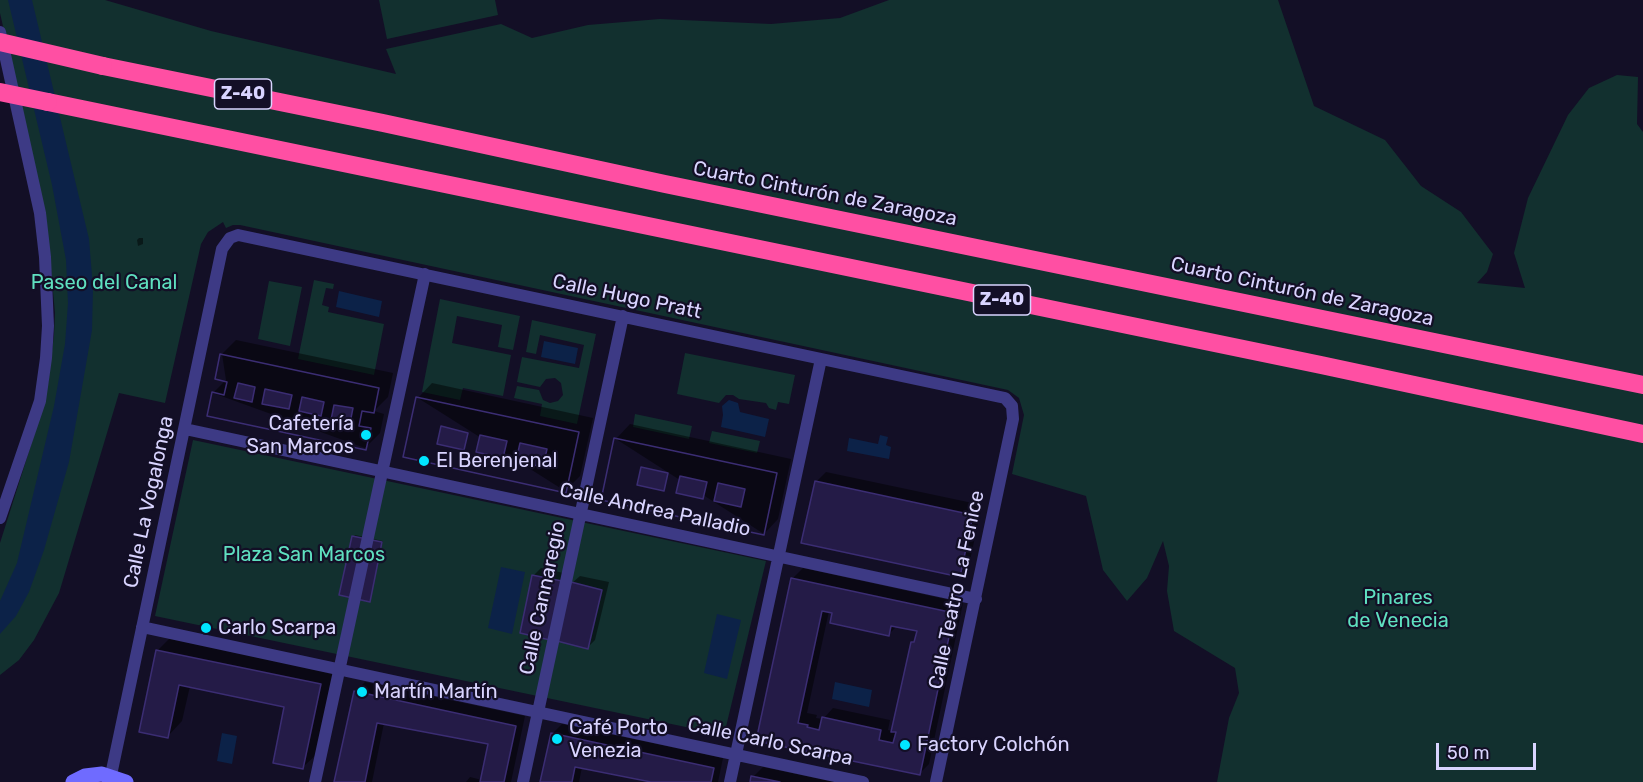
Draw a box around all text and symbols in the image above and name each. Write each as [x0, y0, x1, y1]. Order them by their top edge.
road number: Z-40 [214, 79, 272, 109]
street label: Cuarto Cinturón de Zaragoza [691, 157, 959, 231]
street label: Cuarto Cinturón de Zaragoza [1168, 252, 1436, 332]
street label: Calle Hugo Pratt [550, 269, 704, 325]
park label: Paseo del Canal [31, 271, 177, 295]
road number: Z-40 [974, 285, 1030, 315]
place label: Cafetería San Marcos [246, 412, 354, 459]
street label: Calle La Vogalonga [119, 414, 179, 590]
marker: Cafetería San Marcos [359, 428, 373, 442]
place label: El Berenjenal [436, 449, 557, 473]
marker: El Berenjenal [417, 454, 431, 468]
street label: Calle Andrea Palladio [557, 478, 753, 542]
street label: Calle Teatro La Fenice [924, 488, 990, 692]
street label: Calle Cannaregio [515, 519, 571, 677]
park label: Plaza San Marcos [223, 543, 385, 567]
park label: Pinares de Venecia [1347, 586, 1449, 633]
place label: Carlo Scarpa [218, 616, 336, 640]
marker: Carlo Scarpa [199, 621, 213, 635]
place label: Martín Martín [374, 680, 497, 704]
marker: Martín Martín [355, 685, 369, 699]
street label: Calle Carlo Scarpa [685, 713, 855, 771]
place label: Café Porto Venezia [569, 716, 668, 763]
scale bar [1439, 731, 1540, 769]
marker: Café Porto Venezia [550, 732, 564, 746]
place label: Factory Colchón [917, 733, 1070, 757]
marker: Factory Colchón [898, 738, 912, 752]
text: 50 m [1447, 742, 1490, 764]

